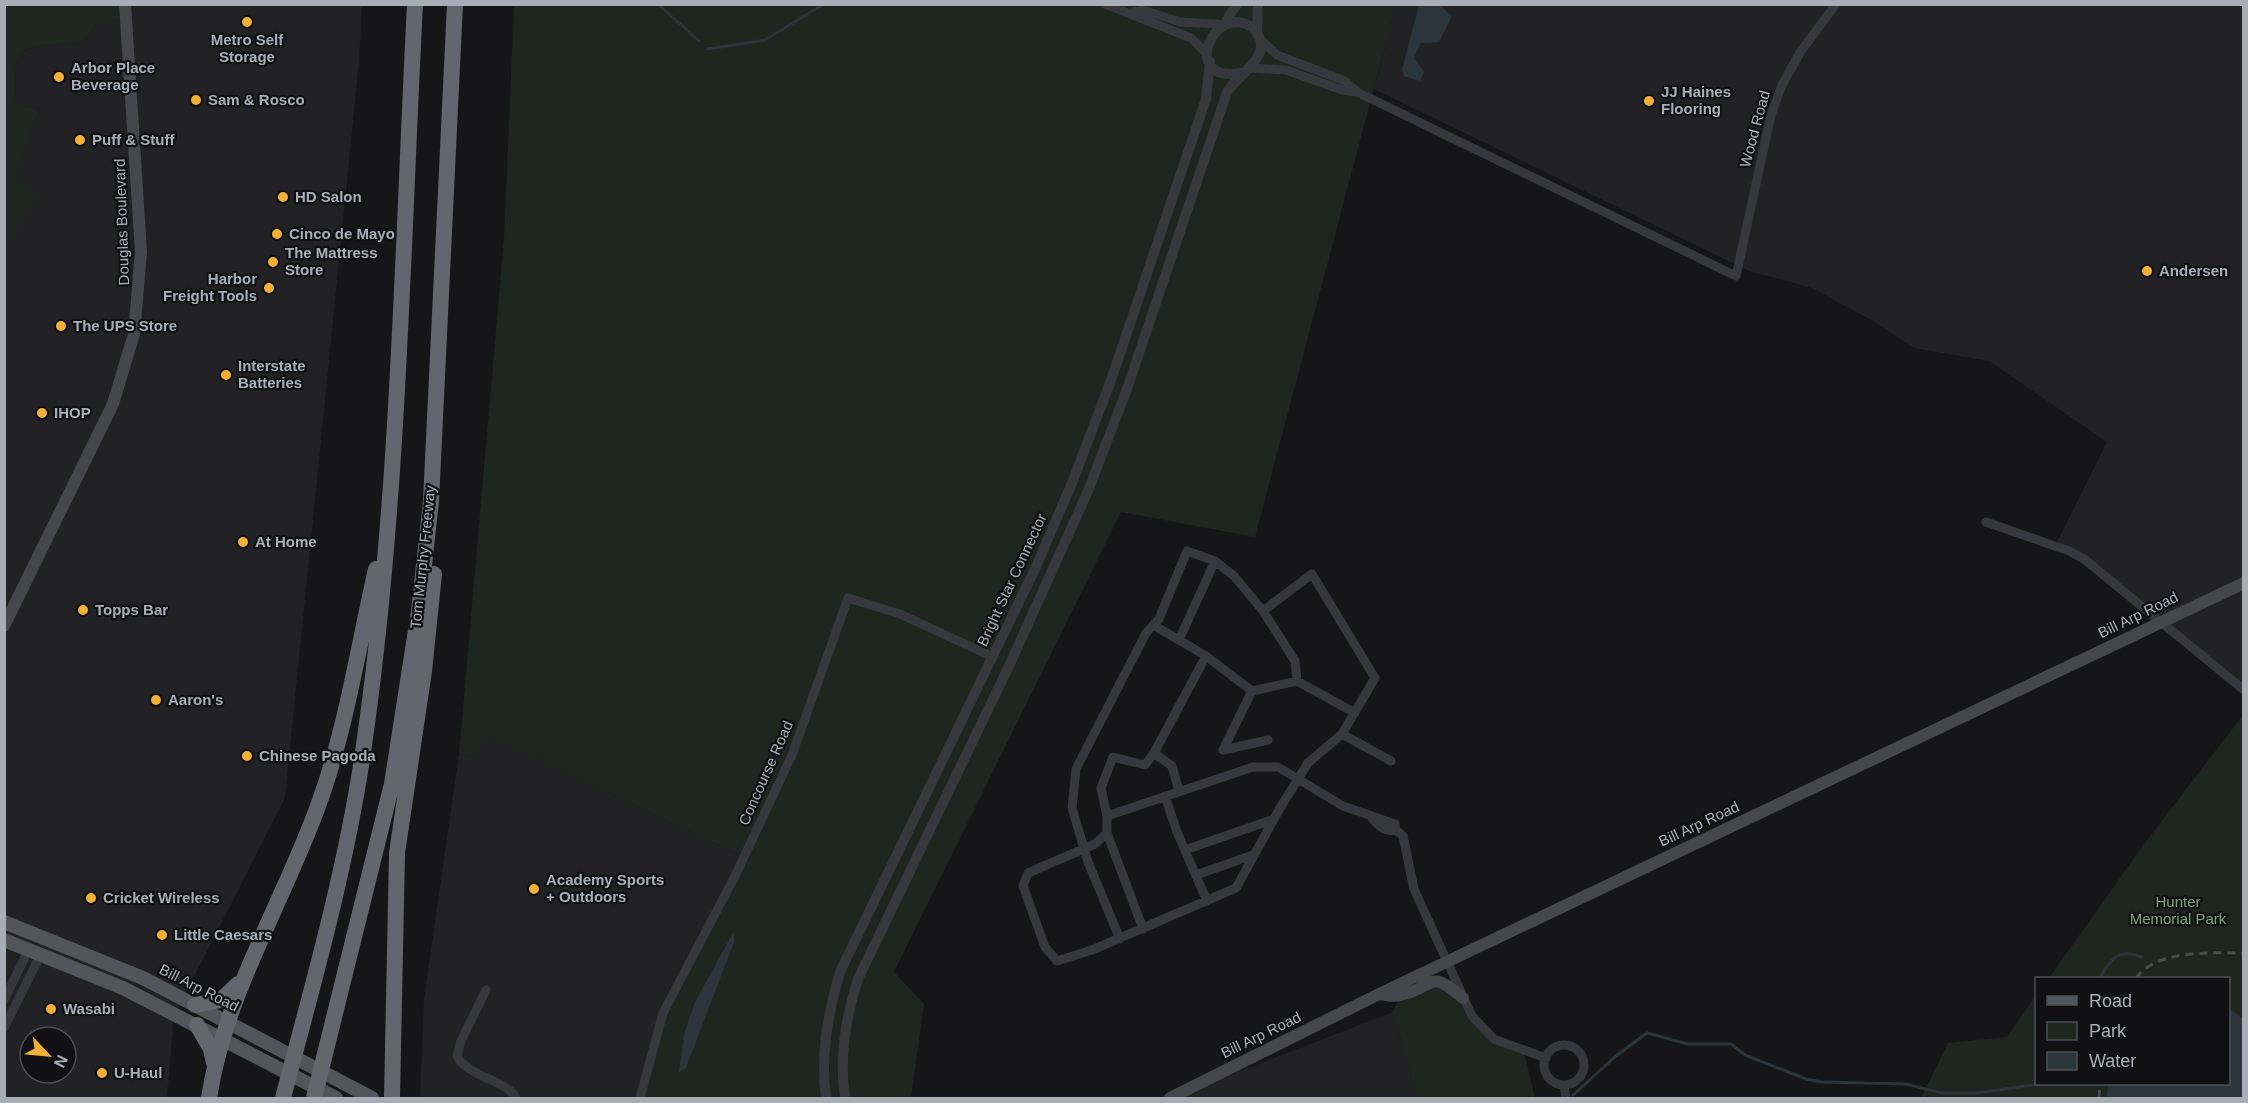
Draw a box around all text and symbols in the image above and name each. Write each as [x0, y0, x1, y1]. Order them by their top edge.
marker: Metro Self Storage [240, 15, 254, 29]
place label: Metro Self Storage [211, 31, 284, 65]
place label: Arbor Place Beverage [71, 59, 155, 93]
marker: Arbor Place Beverage [52, 70, 66, 84]
place label: JJ Haines Flooring [1661, 83, 1731, 117]
street label: Wood Road [1736, 89, 1773, 169]
place label: Sam & Rosco [208, 91, 305, 108]
marker: Sam & Rosco [189, 93, 203, 107]
marker: JJ Haines Flooring [1642, 94, 1656, 108]
place label: Puff & Stuff [92, 131, 175, 148]
marker: Puff & Stuff [73, 133, 87, 147]
street label: Douglas Boulevard [111, 158, 132, 286]
place label: HD Salon [295, 188, 362, 205]
marker: HD Salon [276, 190, 290, 204]
place label: Cinco de Mayo [289, 225, 395, 242]
marker: Cinco de Mayo [270, 227, 284, 241]
place label: The Mattress Store [285, 244, 378, 278]
marker: The Mattress Store [266, 255, 280, 269]
place label: Andersen [2159, 262, 2228, 279]
marker: Andersen [2140, 264, 2154, 278]
place label: Harbor Freight Tools [163, 270, 257, 304]
marker: Harbor Freight Tools [262, 281, 276, 295]
place label: The UPS Store [73, 317, 177, 334]
marker: The UPS Store [54, 319, 68, 333]
place label: Interstate Batteries [238, 357, 306, 391]
marker: Interstate Batteries [219, 368, 233, 382]
place label: IHOP [54, 404, 91, 421]
marker: IHOP [35, 406, 49, 420]
street label: Tom Murphy Freeway [407, 484, 439, 630]
street label: Bright Star Connector [973, 511, 1050, 649]
place label: At Home [255, 533, 317, 550]
marker: At Home [236, 535, 250, 549]
street label: Bill Arp Road [2095, 588, 2180, 641]
place label: Topps Bar [95, 601, 168, 618]
marker: Topps Bar [76, 603, 90, 617]
place label: Aaron's [168, 691, 223, 708]
marker: Aaron's [149, 693, 163, 707]
street label: Concourse Road [735, 718, 796, 828]
place label: Chinese Pagoda [259, 747, 376, 764]
marker: Chinese Pagoda [240, 749, 254, 763]
street label: Bill Arp Road [1656, 798, 1742, 850]
place label: Academy Sports + Outdoors [546, 871, 664, 905]
marker: Academy Sports + Outdoors [527, 882, 541, 896]
place label: Cricket Wireless [103, 889, 220, 906]
marker: Cricket Wireless [84, 891, 98, 905]
park label: Hunter Memorial Park [2130, 893, 2227, 927]
place label: Little Caesars [174, 926, 272, 943]
marker: Little Caesars [155, 928, 169, 942]
street label: Bill Arp Road [157, 960, 242, 1015]
legend [2035, 977, 2230, 1085]
text: Road [2089, 991, 2132, 1011]
place label: Wasabi [63, 1000, 115, 1017]
marker: Wasabi [44, 1002, 58, 1016]
street label: Bill Arp Road [1218, 1008, 1303, 1061]
text: Park [2089, 1021, 2127, 1041]
north arrow [18, 1025, 78, 1085]
text: Water [2089, 1051, 2136, 1071]
text: N [51, 1052, 71, 1070]
place label: U-Haul [114, 1064, 162, 1081]
marker: U-Haul [95, 1066, 109, 1080]

